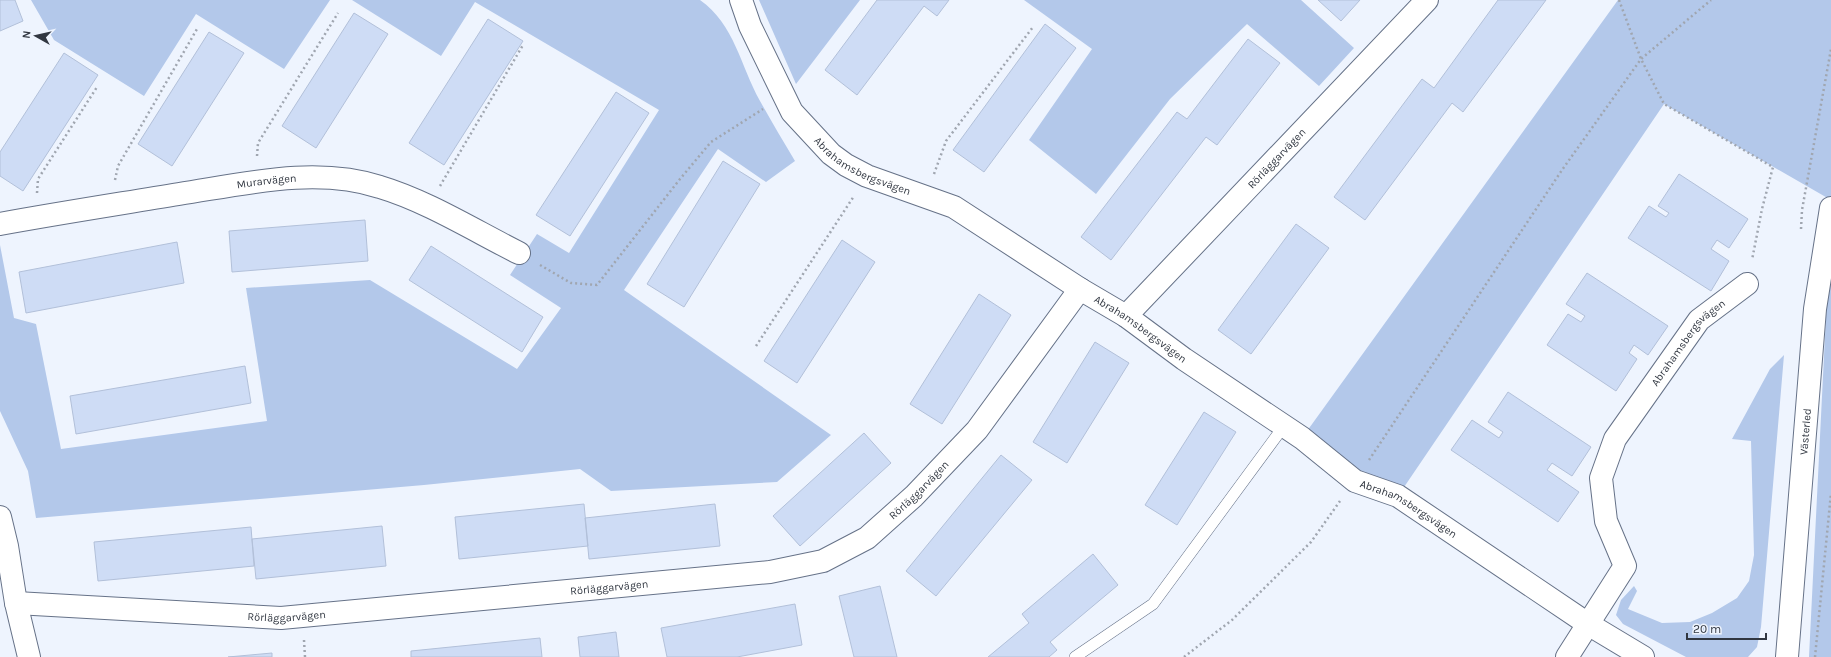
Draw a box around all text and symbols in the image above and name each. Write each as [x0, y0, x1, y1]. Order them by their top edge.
north arrow [16, 16, 56, 56]
text: N [20, 30, 34, 39]
street label: Rörläggarvägen [1245, 125, 1308, 191]
street label: Abrahamsbergsvägen [812, 134, 913, 198]
street label: Murarvägen [236, 171, 297, 191]
street label: Abrahamsbergsvägen [1092, 292, 1189, 365]
street label: Abrahamsbergsvägen [1648, 296, 1728, 388]
street label: Västerled [1797, 408, 1813, 456]
street label: Rörläggarvägen [886, 458, 951, 522]
street label: Abrahamsbergsvägen [1358, 477, 1460, 541]
street label: Rörläggarvägen [569, 577, 649, 597]
street label: Rörläggarvägen [247, 607, 326, 625]
scale bar [1687, 615, 1766, 641]
text: 20 m [1693, 622, 1721, 636]

